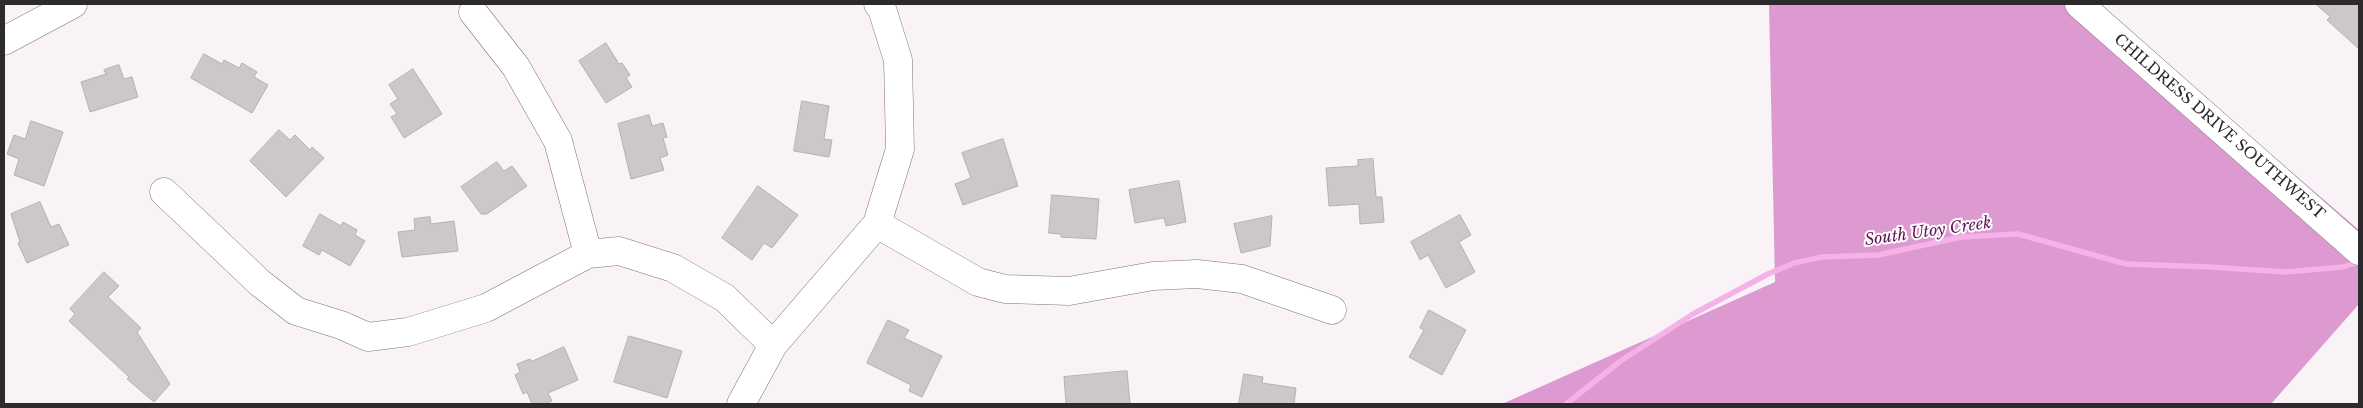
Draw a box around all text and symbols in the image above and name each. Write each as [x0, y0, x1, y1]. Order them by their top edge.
street label: CHILDRESS DRIVE SOUTHWEST [2110, 31, 2328, 223]
water label: South Utoy Creek [1864, 214, 1992, 250]

